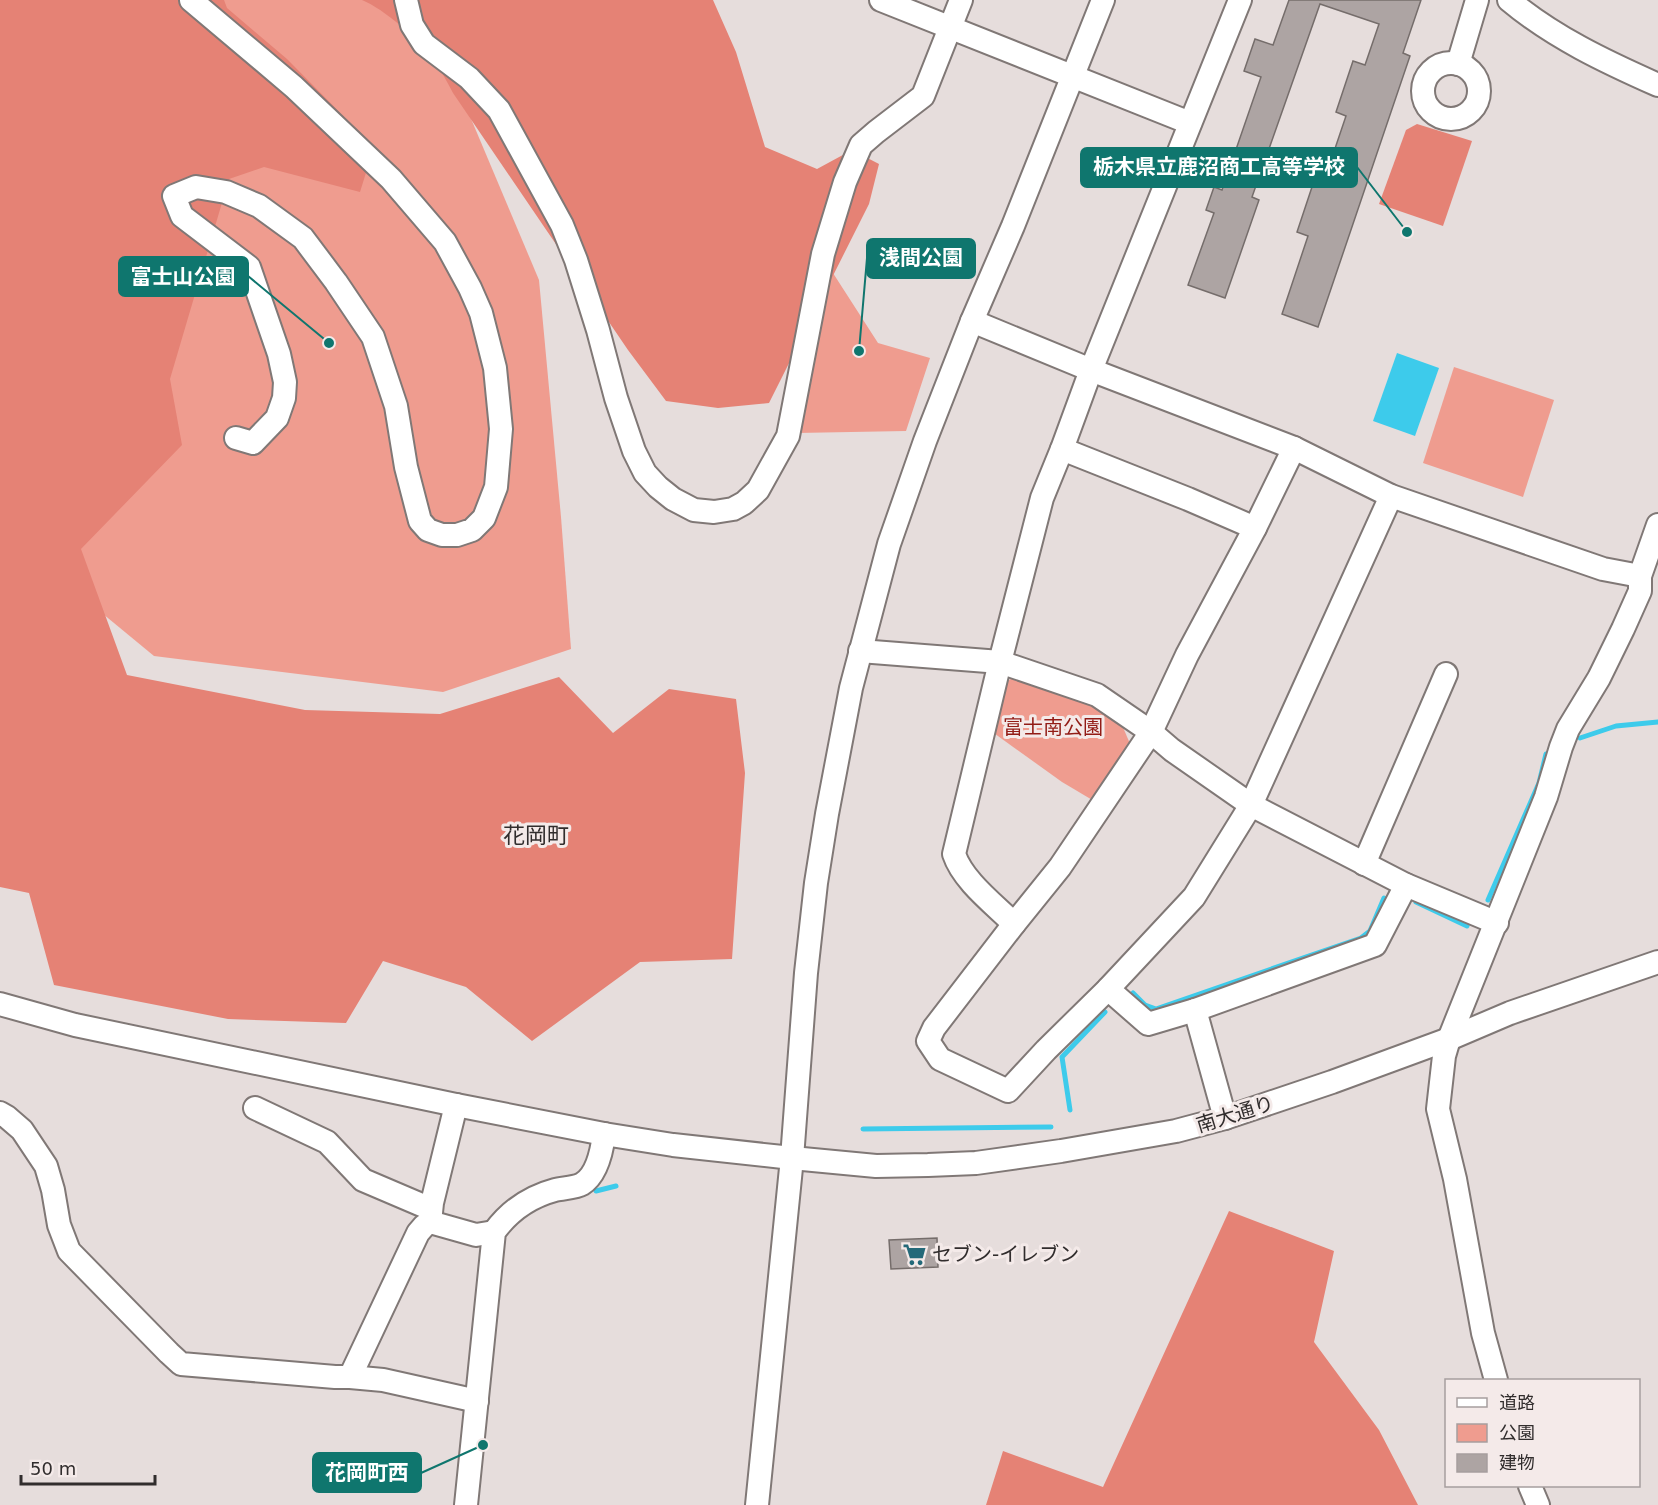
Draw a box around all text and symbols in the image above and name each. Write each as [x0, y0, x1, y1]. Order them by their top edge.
callout: 栃木県立鹿沼商工高等学校 [1081, 148, 1357, 187]
text: 栃木県立鹿沼商工高等学校 [1093, 155, 1345, 179]
callout: 浅間公園 [867, 239, 975, 278]
text: 浅間公園 [879, 246, 963, 270]
callout: 富士山公園 [119, 257, 248, 296]
text: 富士山公園 [131, 265, 236, 289]
park label: 富士南公園 [1003, 715, 1103, 739]
district label: 花岡町 [503, 823, 569, 848]
street label: 南大通り [1193, 1091, 1277, 1137]
supermarket icon: セブン-イレブン [901, 1241, 927, 1267]
place label: セブン-イレブン [932, 1242, 1079, 1266]
legend [1445, 1379, 1640, 1487]
text: 道路 [1499, 1392, 1535, 1413]
text: 公園 [1499, 1422, 1535, 1443]
scale bar [21, 1448, 154, 1486]
text: 建物 [1499, 1452, 1535, 1473]
callout: 花岡町西 [313, 1453, 421, 1492]
text: 50 m [30, 1458, 76, 1479]
text: 花岡町西 [325, 1461, 409, 1485]

